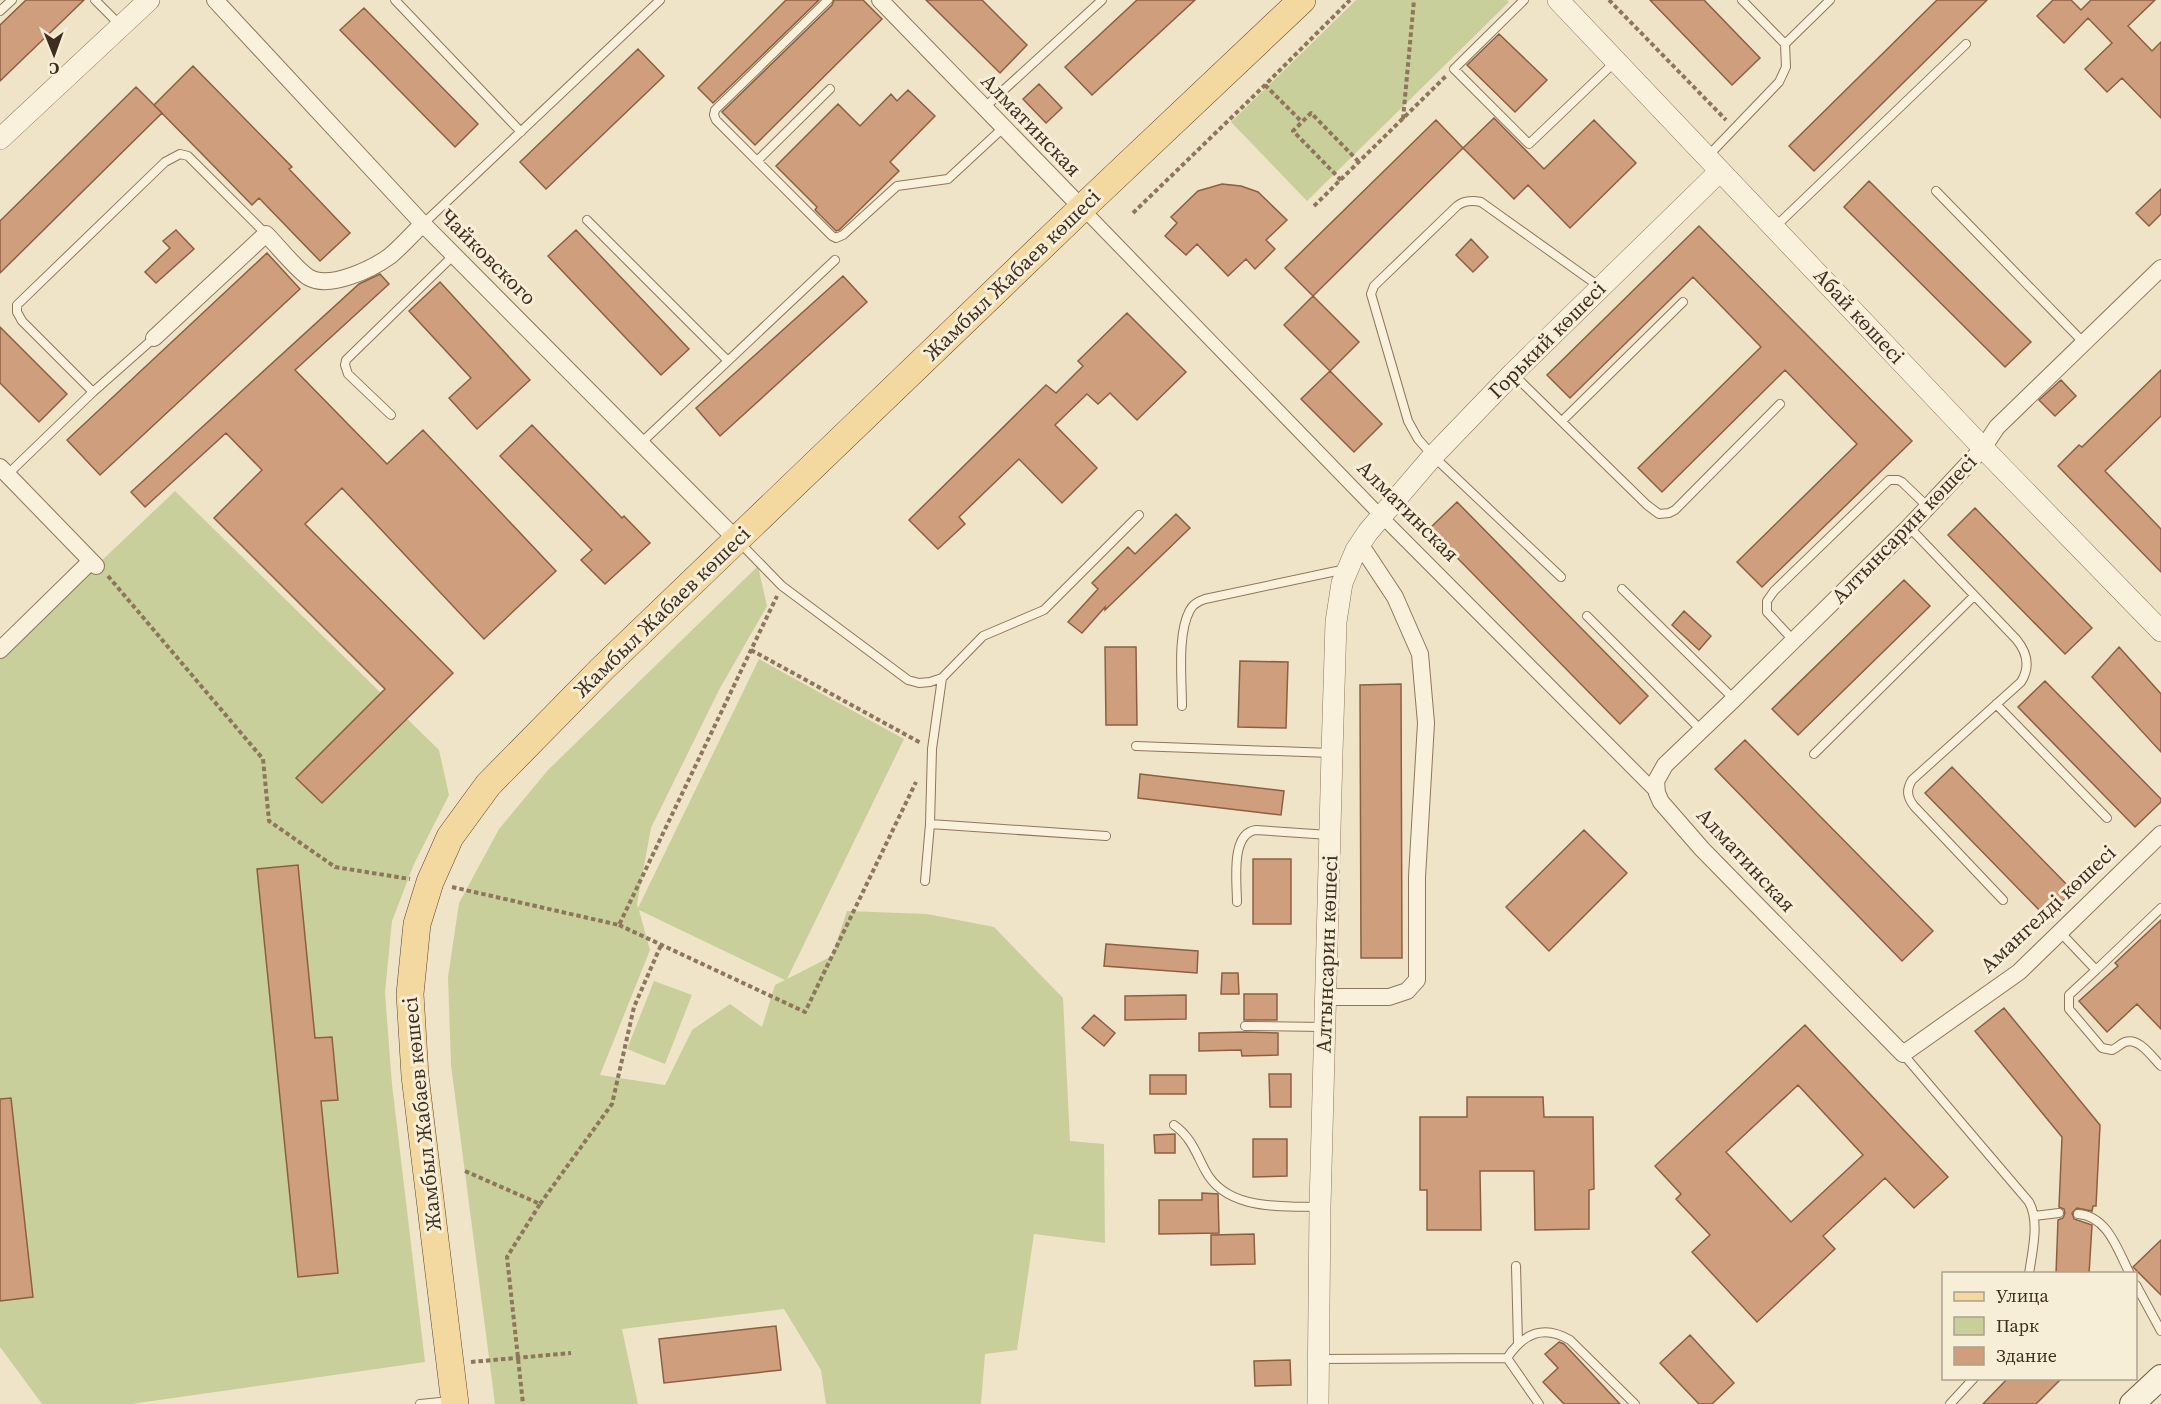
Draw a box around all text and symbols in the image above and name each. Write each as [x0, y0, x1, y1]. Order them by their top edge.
north arrow [24, 24, 84, 84]
text: С [49, 58, 59, 80]
street label: Алматинская [975, 67, 1088, 183]
street label: Жамбыл Жабаев көшесі [917, 182, 1106, 367]
street label: Чайковского [434, 202, 543, 311]
street label: Абай көшесі [1807, 261, 1911, 370]
street label: Горький көшесі [1481, 274, 1612, 405]
street label: Алтынсарин көшесі [1824, 447, 1983, 610]
street label: Алматинская [1351, 453, 1466, 568]
street label: Жамбыл Жабаев көшесі [567, 519, 756, 704]
street label: Алматинская [1690, 801, 1802, 918]
street label: Амангелді көшесі [1974, 838, 2122, 979]
street label: Алтынсарин көшесі [1309, 855, 1344, 1053]
street label: Жамбыл Жабаев көшесі [395, 995, 448, 1233]
legend [1942, 1272, 2137, 1380]
text: Улица [1996, 1283, 2049, 1308]
text: Парк [1996, 1313, 2039, 1338]
text: Здание [1996, 1343, 2057, 1368]

